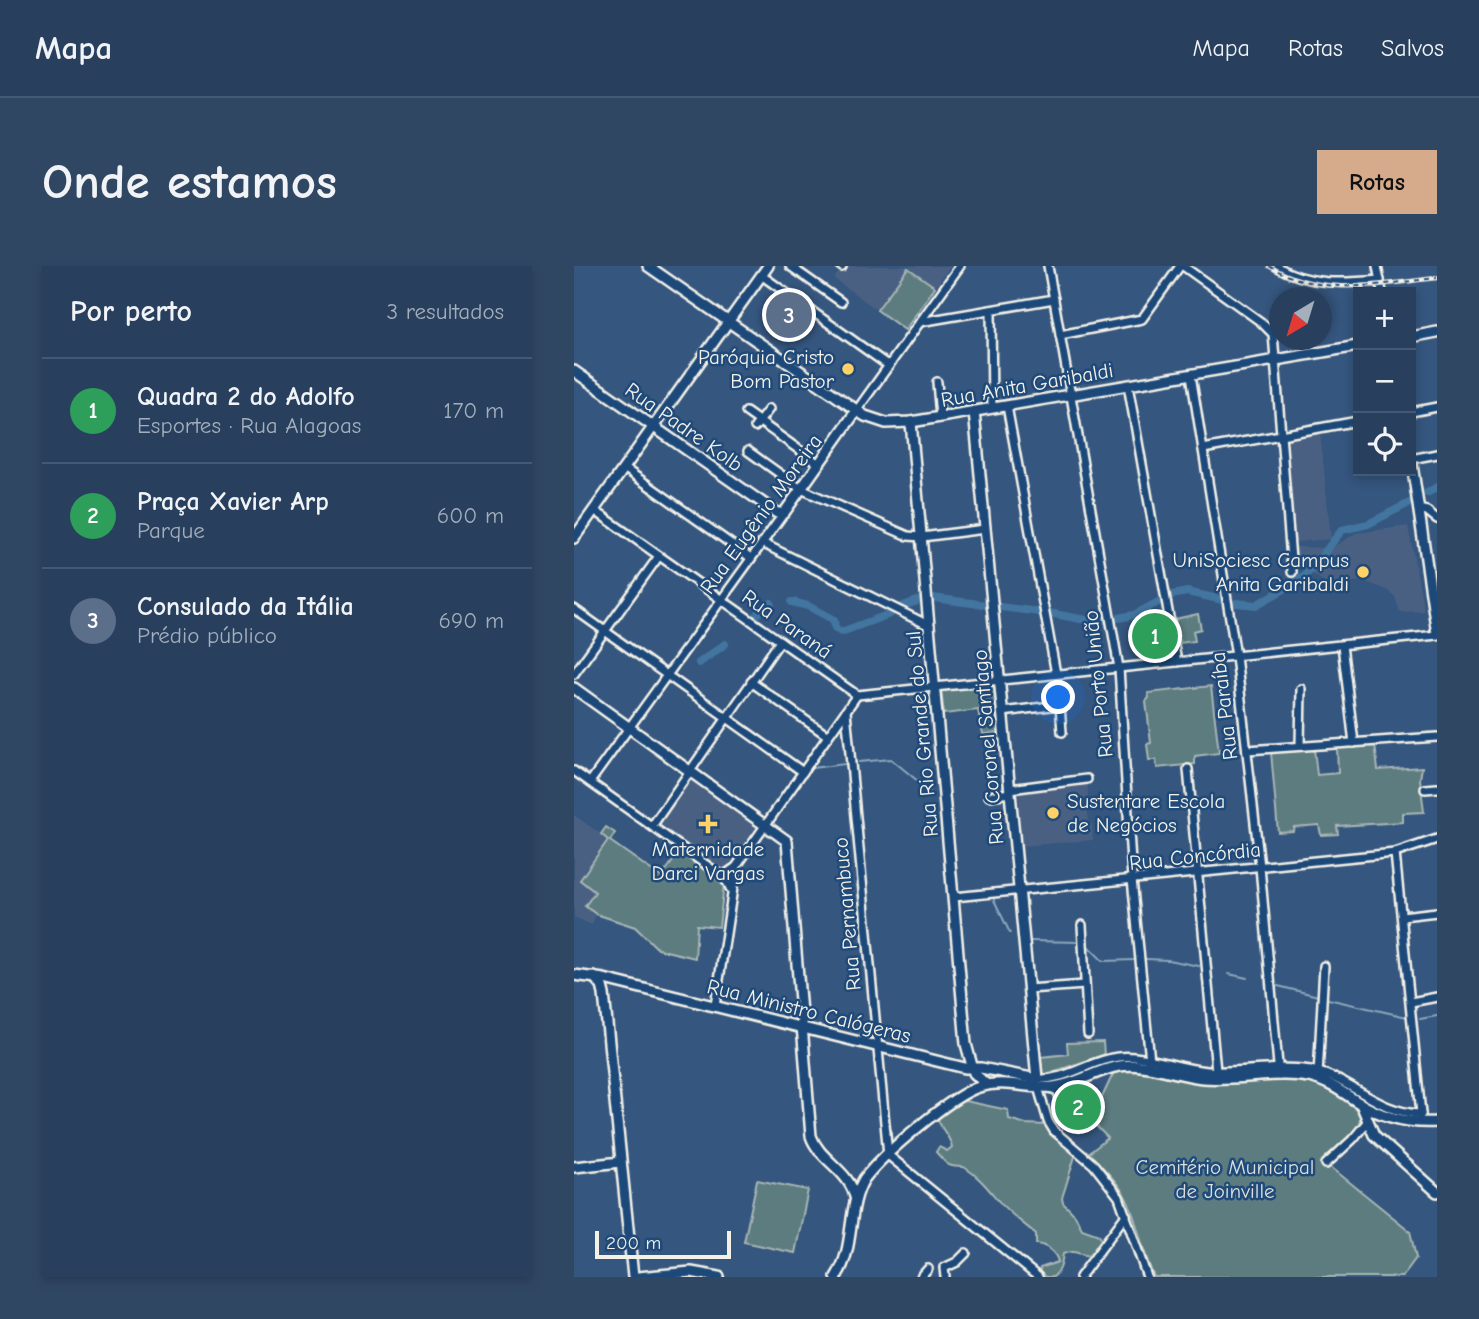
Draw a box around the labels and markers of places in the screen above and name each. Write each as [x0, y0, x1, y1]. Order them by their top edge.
pin: 3 [766, 289, 812, 341]
place label: Paróquia Cristo Bom Pastor [698, 345, 835, 393]
marker: Paróquia Cristo Bom Pastor [840, 361, 856, 377]
place label: UniSociesc Campus Anita Garibaldi [1172, 548, 1349, 596]
marker: UniSociesc Campus Anita Garibaldi [1355, 564, 1371, 580]
pin: 1 [1132, 610, 1178, 662]
place label: Sustentare Escola de Negócios [1067, 789, 1225, 837]
marker: Sustentare Escola de Negócios [1045, 805, 1061, 821]
marker: Maternidade Darci Vargas [698, 814, 718, 834]
place label: Maternidade Darci Vargas [652, 837, 764, 885]
pin: 2 [1055, 1081, 1101, 1133]

